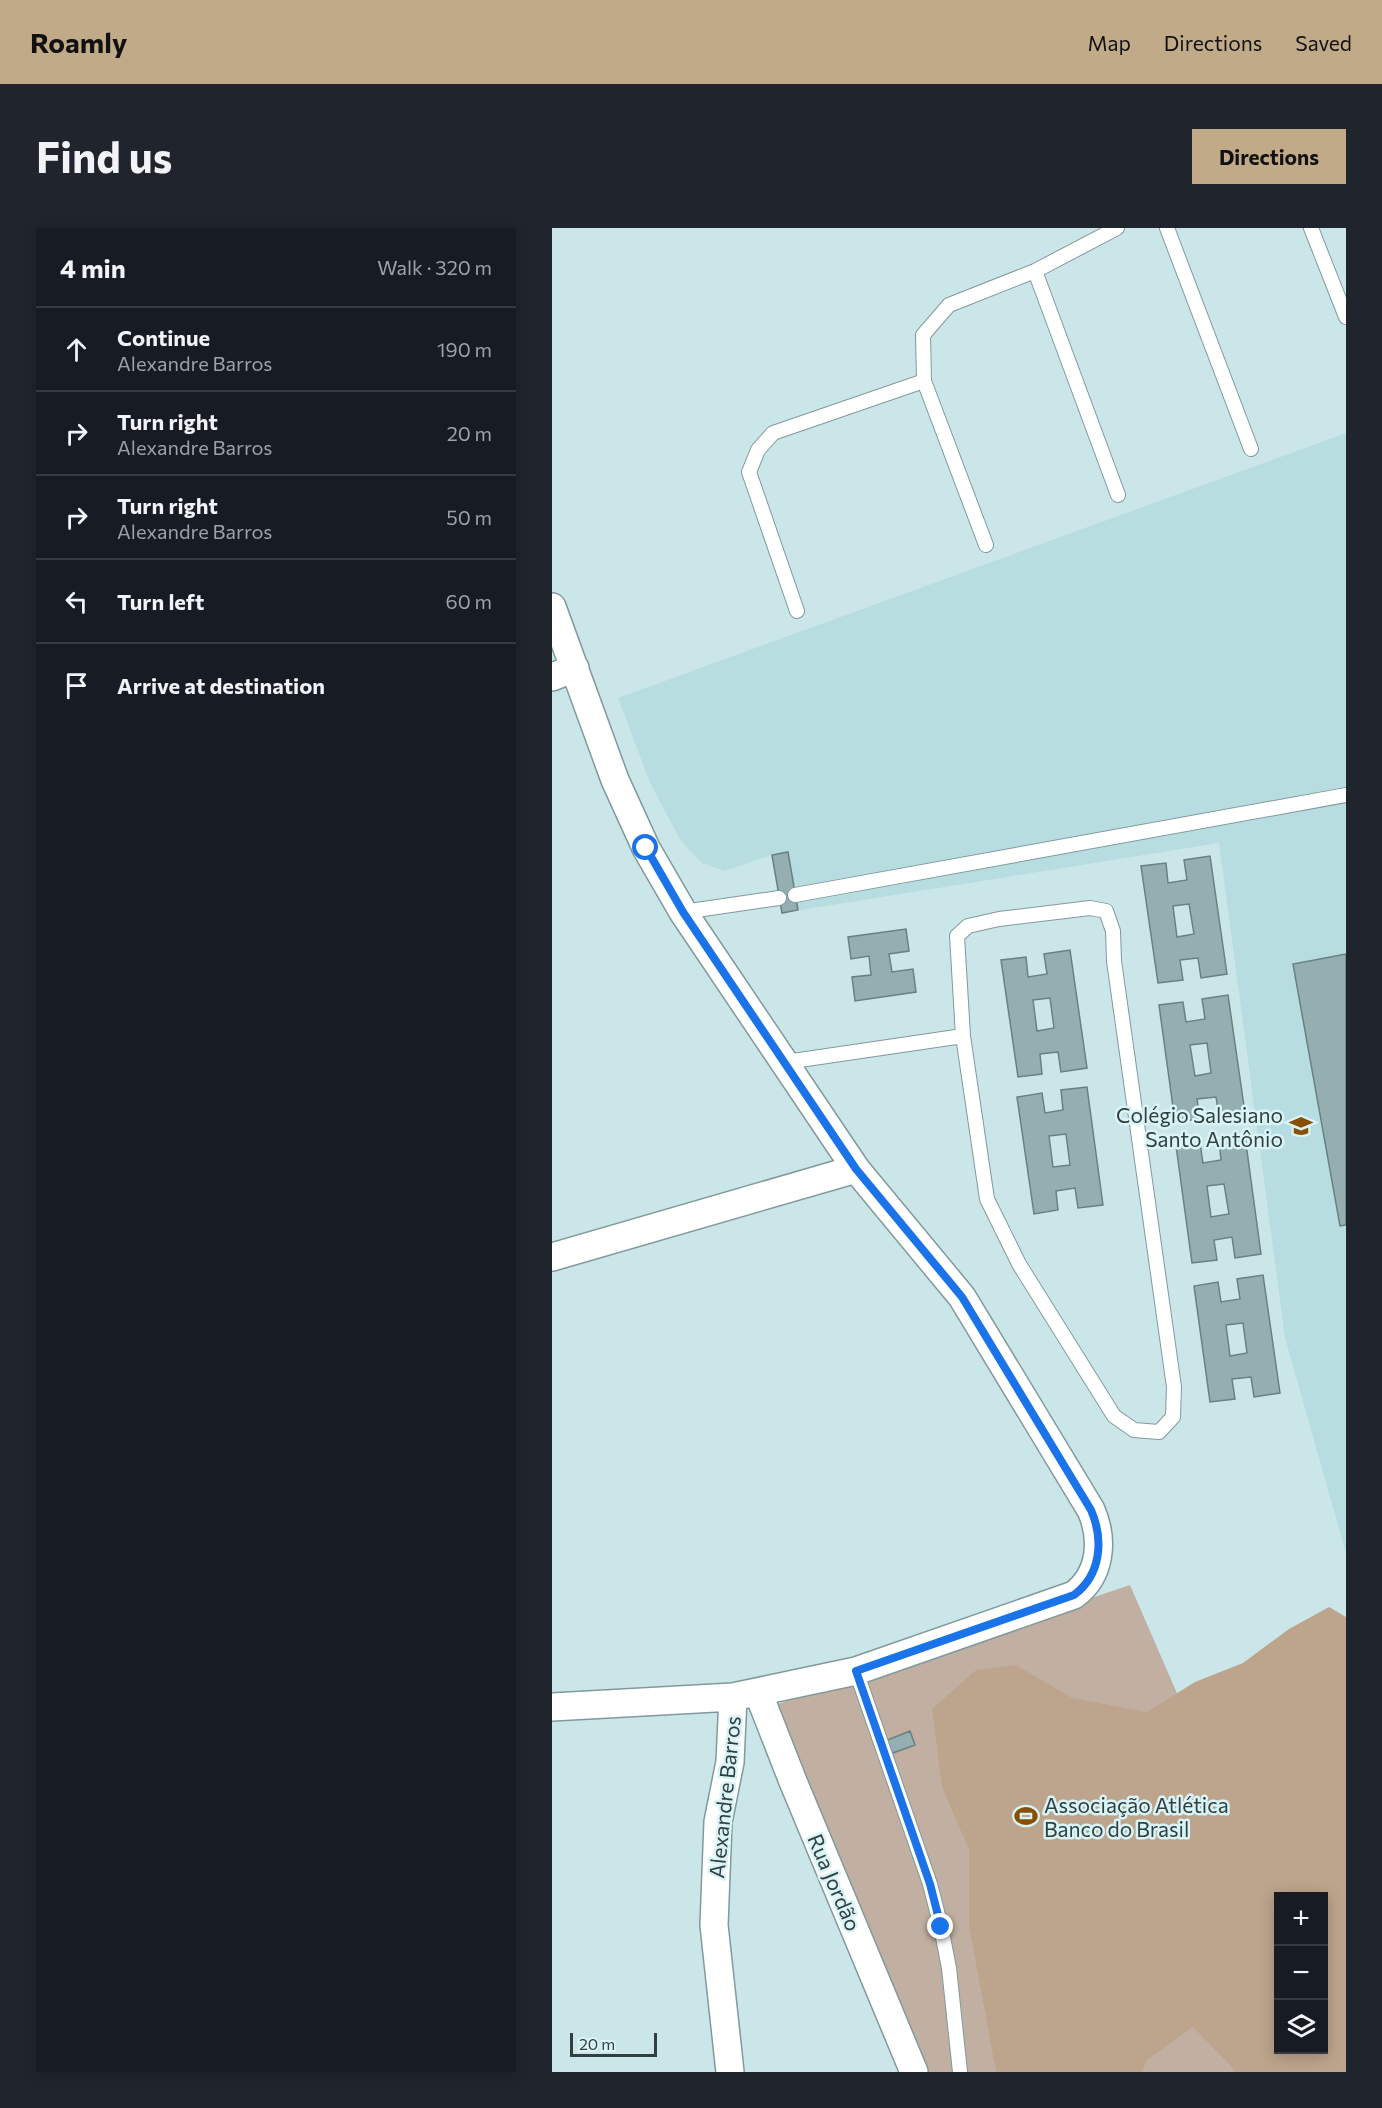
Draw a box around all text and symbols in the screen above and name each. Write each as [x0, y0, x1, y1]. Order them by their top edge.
text: Roamly [30, 25, 127, 59]
text: Map [1088, 30, 1131, 55]
text: Directions [1164, 30, 1262, 55]
text: Saved [1295, 30, 1352, 55]
button: Directions [1192, 129, 1346, 184]
text: Find us [36, 130, 172, 182]
text: 4 min [60, 252, 126, 283]
text: Walk · 320 m [377, 255, 492, 279]
text: Continue [117, 324, 210, 351]
icon: ahead [60, 333, 93, 366]
text: 190 m [437, 337, 492, 361]
text: Alexandre Barros [117, 351, 272, 375]
text: Turn right [117, 408, 218, 435]
icon: right [60, 417, 93, 450]
text: 20 m [447, 421, 492, 445]
text: Alexandre Barros [117, 435, 272, 459]
text: Turn right [117, 492, 218, 519]
icon: right [60, 501, 93, 534]
text: 50 m [446, 505, 492, 529]
text: Alexandre Barros [117, 519, 272, 543]
icon: left [60, 585, 93, 618]
text: Turn left [117, 588, 204, 615]
text: 60 m [446, 589, 492, 613]
icon: arrive [60, 669, 93, 702]
text: Arrive at destination [117, 672, 325, 699]
route start [632, 834, 658, 860]
place label: Colégio Salesiano Santo Antônio [1116, 1102, 1283, 1151]
school or university icon: Colégio Salesiano Santo Antônio [1288, 1113, 1314, 1139]
street label: Alexandre Barros [703, 1715, 745, 1879]
place label: Associação Atlética Banco do Brasil [1044, 1792, 1229, 1841]
sports icon: Associação Atlética Banco do Brasil [1013, 1803, 1039, 1829]
street label: Rua Jordão [803, 1830, 867, 1934]
map controls [1274, 1892, 1328, 2054]
button: + [1274, 1892, 1328, 1946]
route end [927, 1913, 953, 1939]
button: − [1274, 1946, 1328, 2000]
button: layers [1274, 2000, 1328, 2054]
scale bar [570, 2030, 657, 2058]
text: 20 m [579, 2034, 615, 2053]

